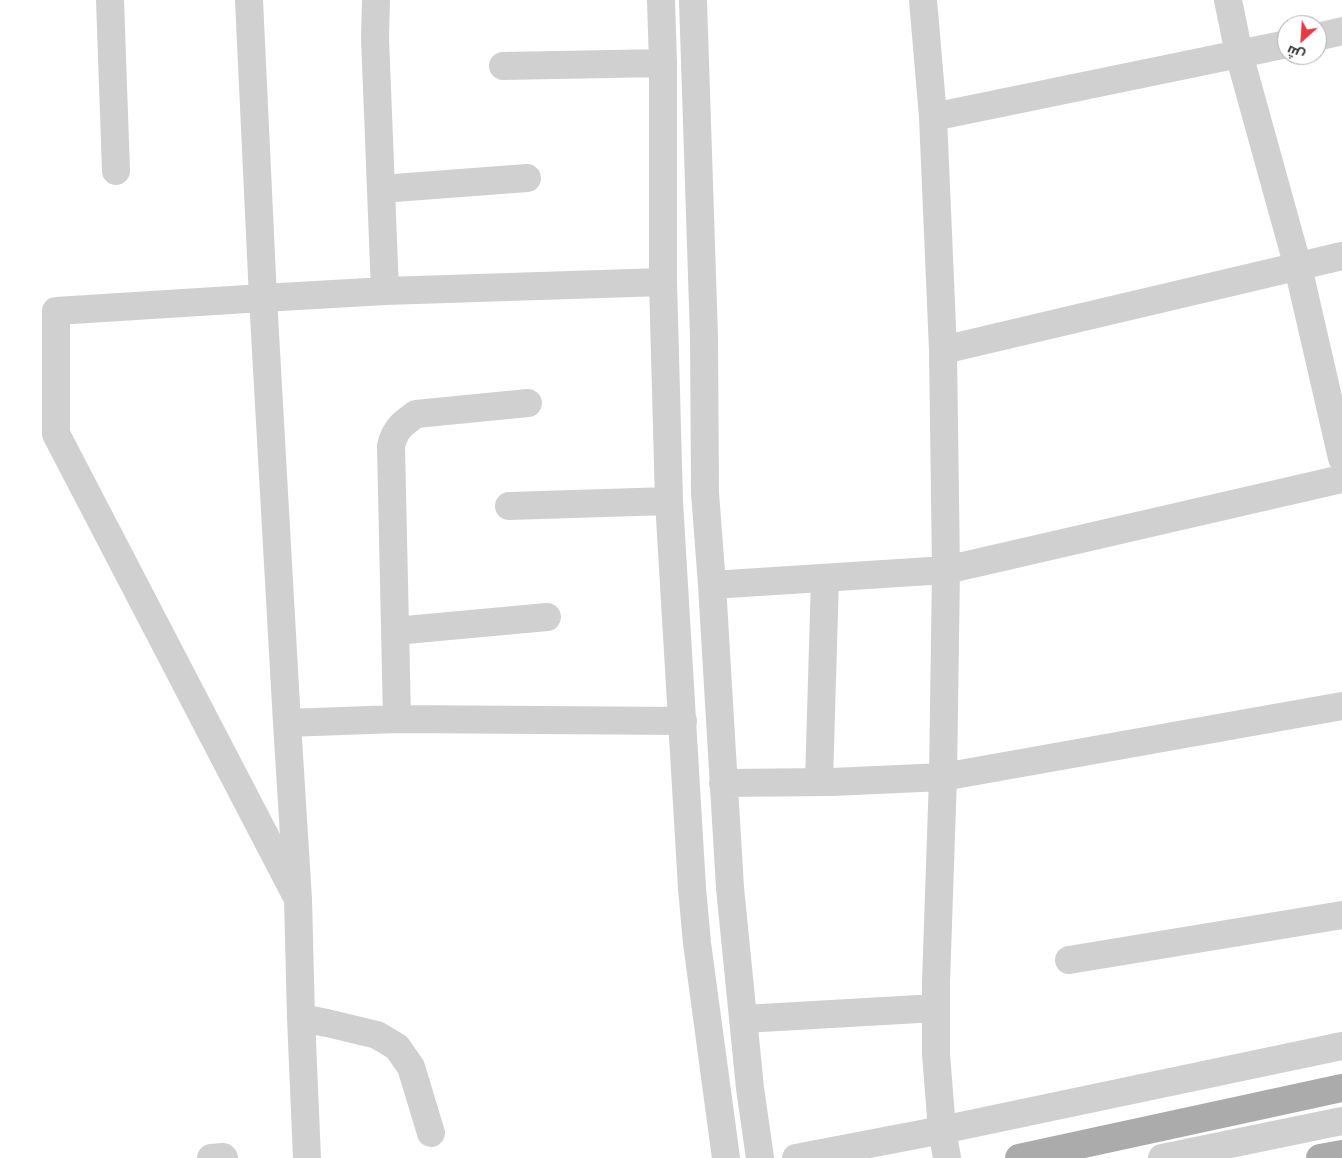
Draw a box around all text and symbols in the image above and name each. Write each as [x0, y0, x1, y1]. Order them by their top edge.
north arrow [1277, 15, 1327, 65]
text: ش [1283, 40, 1308, 66]

